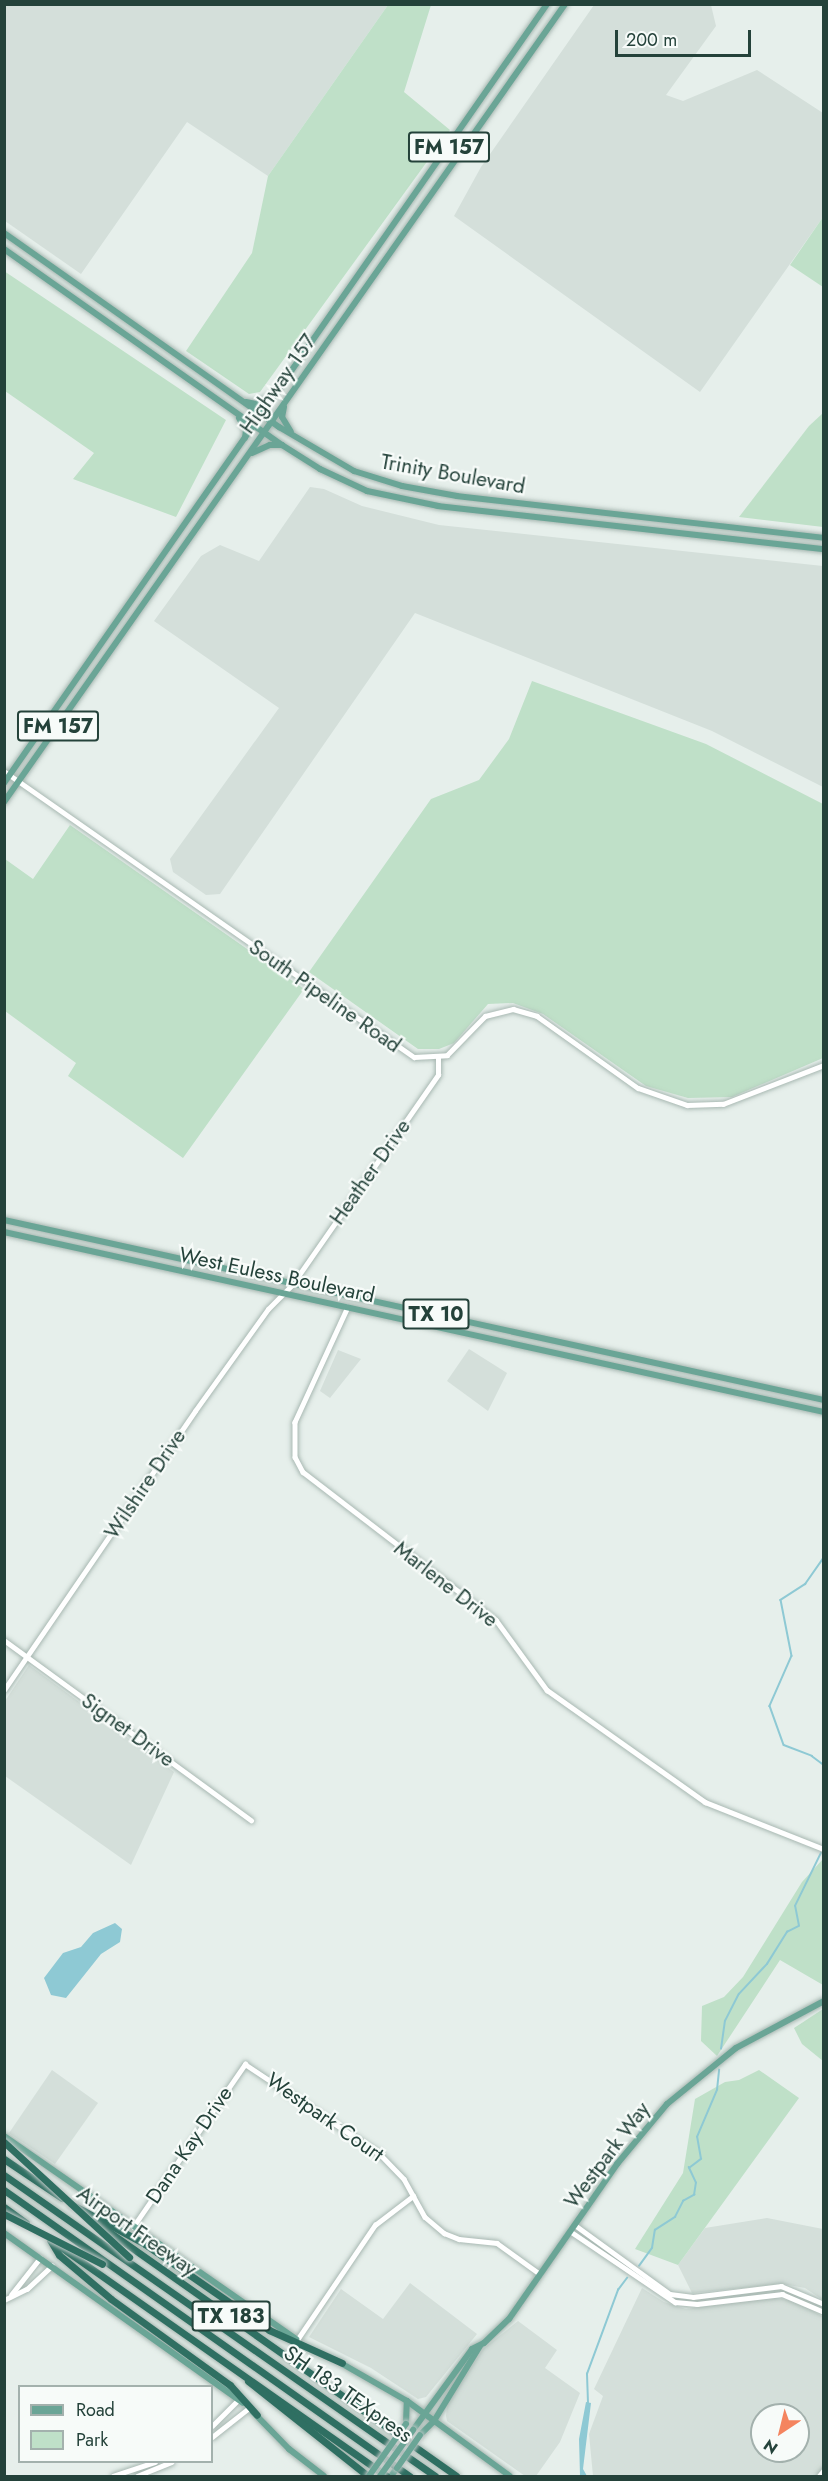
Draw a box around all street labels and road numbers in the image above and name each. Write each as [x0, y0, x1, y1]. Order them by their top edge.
road number: FM 157 [407, 130, 491, 164]
street label: Highway 157 [235, 329, 321, 439]
street label: Trinity Boulevard [379, 449, 527, 499]
road number: FM 157 [16, 709, 100, 743]
street label: South Pipeline Road [244, 934, 406, 1058]
street label: Heather Drive [324, 1114, 416, 1230]
street label: West Euless Boulevard [177, 1242, 377, 1308]
road number: TX 10 [402, 1297, 470, 1331]
street label: Wilshire Drive [99, 1424, 191, 1544]
street label: Marlene Drive [389, 1536, 503, 1632]
street label: Signet Drive [77, 1688, 179, 1772]
street label: Westpark Court [262, 2067, 388, 2167]
street label: Dana Kay Drive [141, 2082, 237, 2208]
street label: Westpark Way [559, 2097, 655, 2213]
street label: Airport Freeway [72, 2180, 202, 2282]
road number: TX 183 [190, 2299, 272, 2333]
street label: SH 183 TEXpress [279, 2340, 417, 2448]

